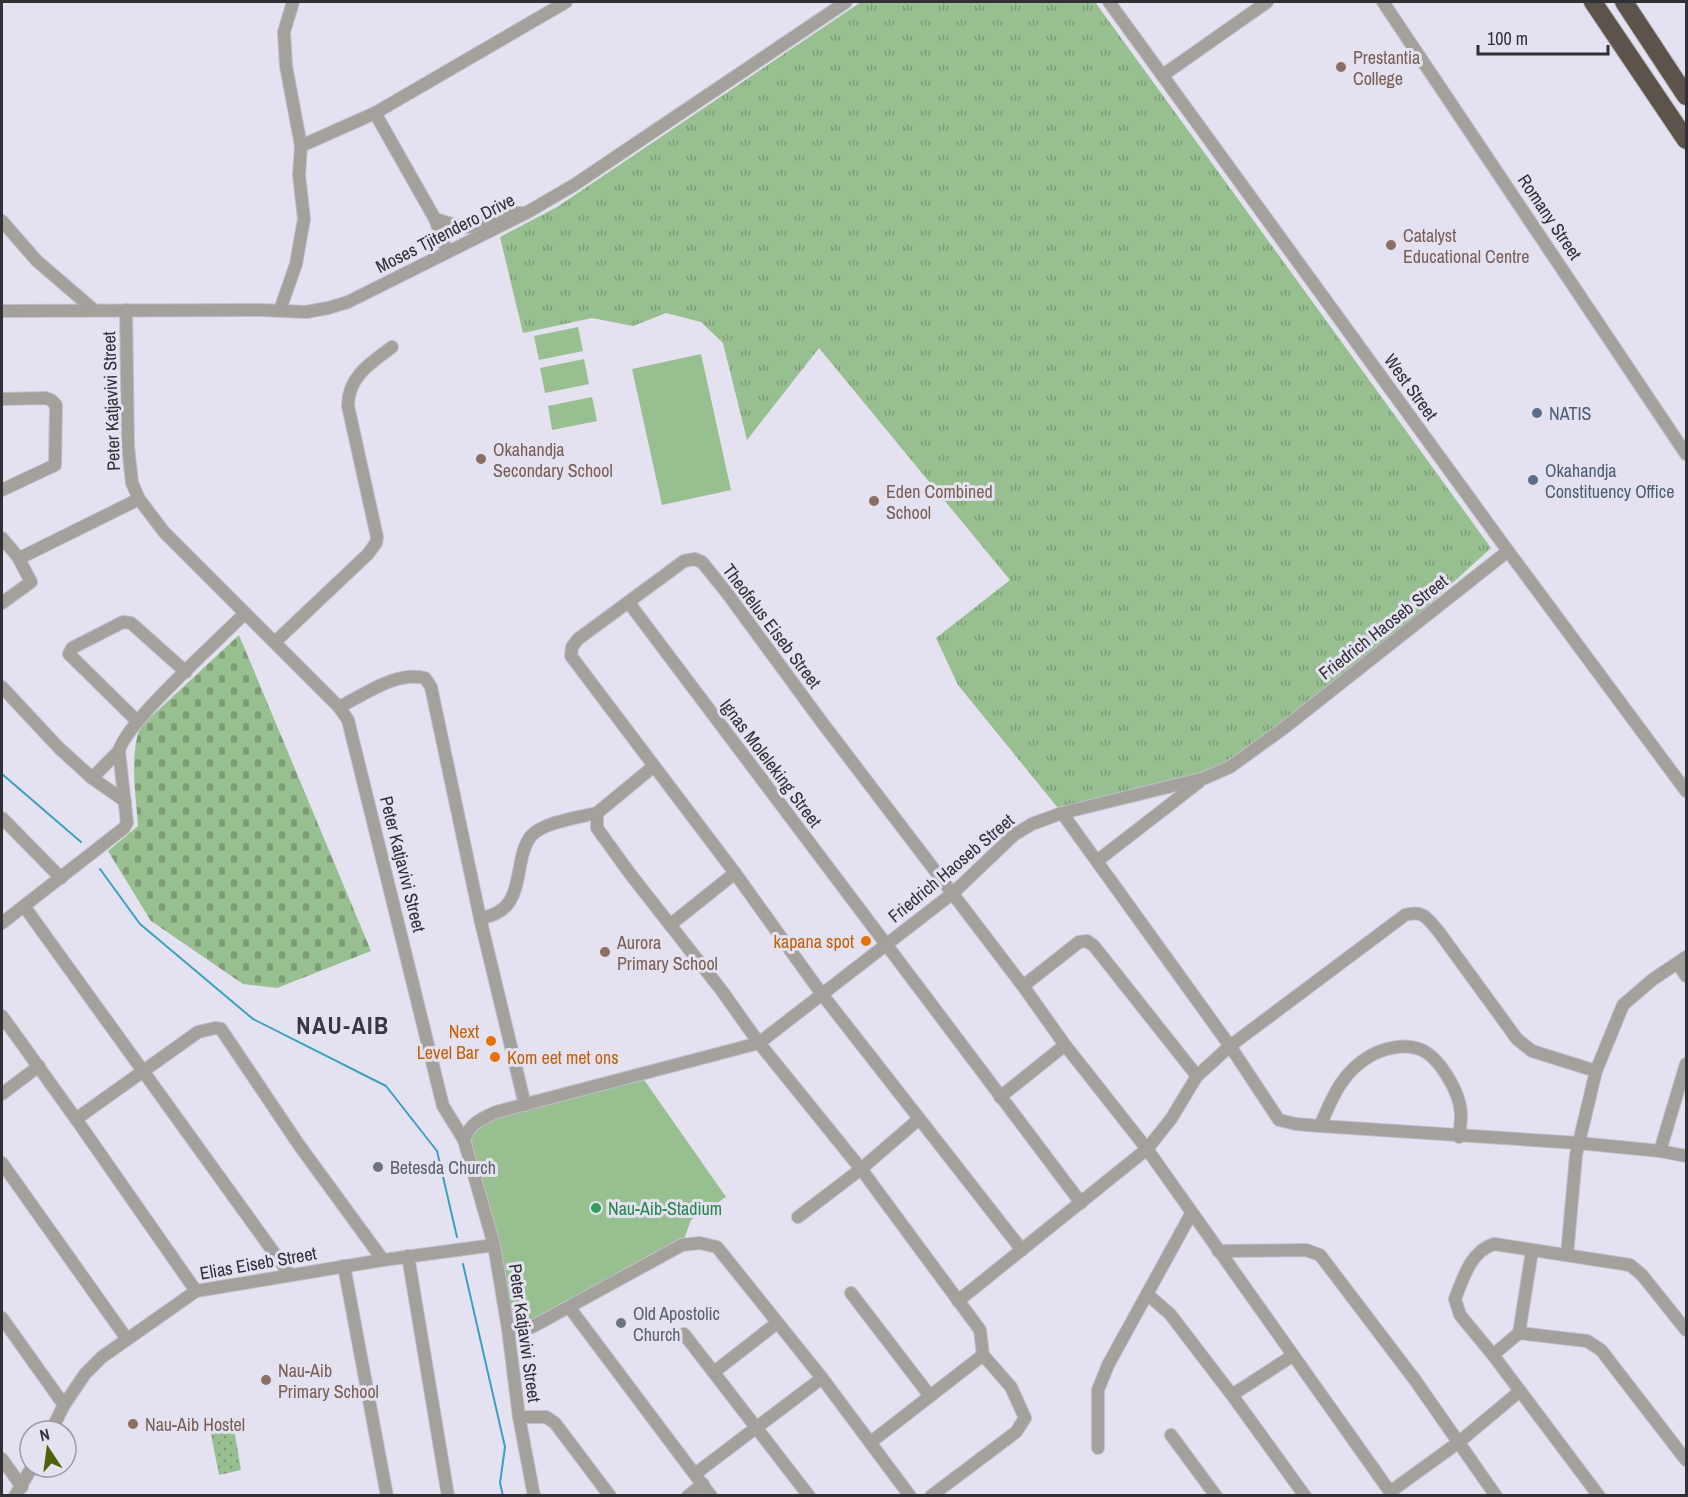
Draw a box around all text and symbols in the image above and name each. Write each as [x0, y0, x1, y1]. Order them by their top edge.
scale bar [1478, 18, 1608, 56]
text: 100 m [1487, 26, 1528, 51]
place label: Prestantia College [1353, 45, 1420, 91]
marker: Prestantia College [1334, 60, 1348, 74]
street label: Romany Street [1512, 169, 1588, 265]
street label: Moses Tjitendero Drive [371, 187, 519, 279]
place label: Catalyst Educational Centre [1403, 223, 1529, 269]
marker: Catalyst Educational Centre [1384, 238, 1398, 252]
street label: Peter Katjavivi Street [96, 331, 126, 471]
street label: West Street [1378, 349, 1444, 425]
place label: NATIS [1549, 401, 1592, 426]
marker: NATIS [1530, 406, 1544, 420]
place label: Okahandja Secondary School [493, 437, 613, 483]
marker: Okahandja Secondary School [474, 452, 488, 466]
place label: Okahandja Constituency Office [1545, 458, 1674, 504]
marker: Okahandja Constituency Office [1526, 473, 1540, 487]
place label: Eden Combined School [886, 479, 993, 525]
marker: Eden Combined School [867, 494, 881, 508]
street label: Theofelus Eiseb Street [717, 559, 827, 693]
street label: Friedrich Haoseb Street [1313, 569, 1453, 685]
street label: Ignas Moleleking Street [714, 694, 828, 832]
street label: Peter Katjavivi Street [374, 793, 432, 935]
street label: Friedrich Haoseb Street [883, 808, 1019, 928]
place label: kapana spot [774, 929, 854, 954]
place label: Aurora Primary School [616, 930, 718, 976]
marker: kapana spot [859, 934, 873, 948]
marker: Aurora Primary School [598, 945, 612, 959]
district label: NAU-AIB [296, 1009, 390, 1041]
place label: Next Level Bar [417, 1019, 479, 1065]
marker: Next Level Bar [484, 1034, 498, 1048]
place label: Kom eet met ons [507, 1045, 619, 1070]
marker: Kom eet met ons [488, 1050, 502, 1064]
place label: Betesda Church [390, 1155, 496, 1180]
marker: Betesda Church [371, 1160, 385, 1174]
place label: Nau-Aib-Stadium [608, 1196, 722, 1221]
marker: Nau-Aib-Stadium [589, 1201, 603, 1215]
street label: Elias Eiseb Street [198, 1240, 318, 1286]
street label: Peter Katjavivi Street [503, 1262, 547, 1404]
place label: Old Apostolic Church [633, 1301, 720, 1347]
marker: Old Apostolic Church [614, 1316, 628, 1330]
place label: Nau-Aib Primary School [278, 1358, 379, 1404]
marker: Nau-Aib Primary School [259, 1373, 273, 1387]
place label: Nau-Aib Hostel [145, 1412, 245, 1437]
marker: Nau-Aib Hostel [126, 1417, 140, 1431]
north arrow [18, 1419, 78, 1479]
text: N [38, 1423, 52, 1446]

